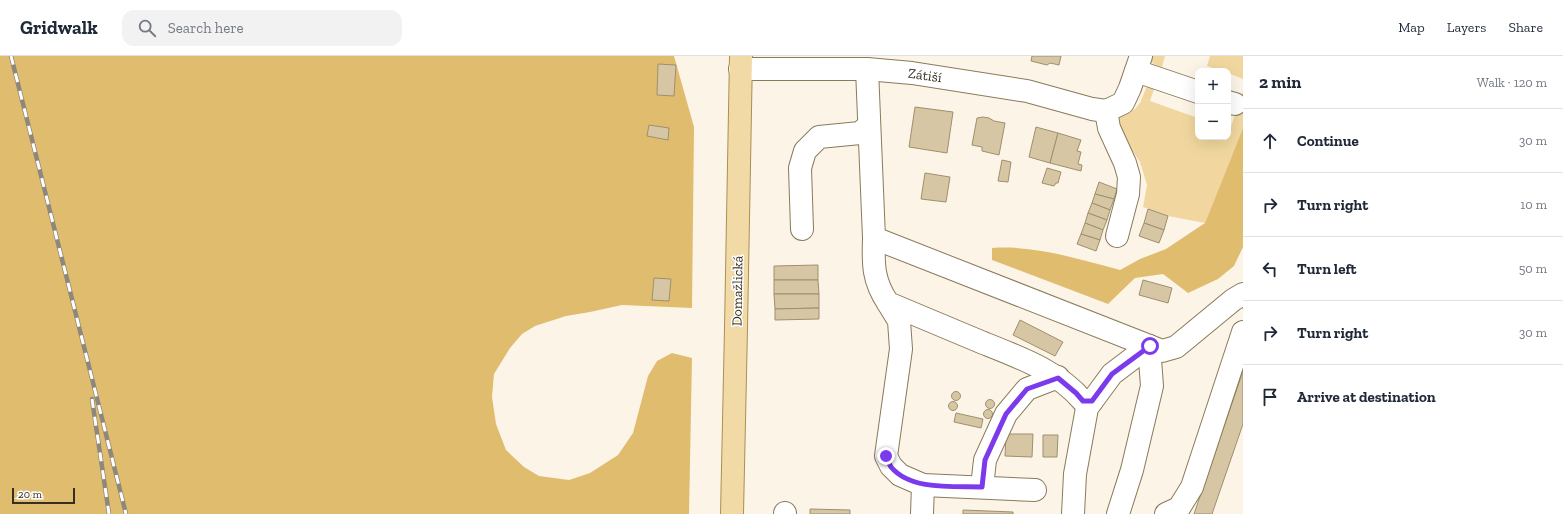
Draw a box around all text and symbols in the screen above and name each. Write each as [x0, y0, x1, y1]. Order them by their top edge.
search box [122, 10, 402, 46]
text: Gridwalk [20, 16, 98, 39]
icon: search [136, 17, 158, 39]
text: Search here [168, 19, 244, 37]
text: Map [1398, 19, 1425, 36]
text: Layers [1447, 19, 1486, 36]
text: Share [1508, 19, 1543, 36]
street label: Zátiší [907, 65, 943, 86]
map controls [1195, 68, 1231, 140]
button: + [1195, 68, 1231, 104]
text: 2 min [1259, 72, 1301, 92]
text: Walk · 120 m [1477, 75, 1547, 90]
button: − [1195, 104, 1231, 140]
icon: ahead [1259, 130, 1281, 152]
text: Continue [1297, 132, 1359, 150]
text: 30 m [1519, 133, 1547, 148]
icon: right [1259, 194, 1281, 216]
text: Turn right [1297, 196, 1368, 214]
text: 10 m [1520, 197, 1547, 212]
street label: Domažlická [728, 255, 747, 326]
icon: left [1259, 258, 1281, 280]
text: Turn left [1297, 260, 1357, 278]
text: 50 m [1519, 261, 1547, 276]
icon: right [1259, 322, 1281, 344]
text: Turn right [1297, 324, 1368, 342]
text: 30 m [1519, 325, 1547, 340]
route start [1141, 337, 1159, 355]
icon: arrive [1259, 386, 1281, 408]
text: Arrive at destination [1297, 388, 1436, 406]
route end [877, 447, 895, 465]
scale bar [12, 486, 75, 505]
text: 20 m [18, 488, 42, 501]

